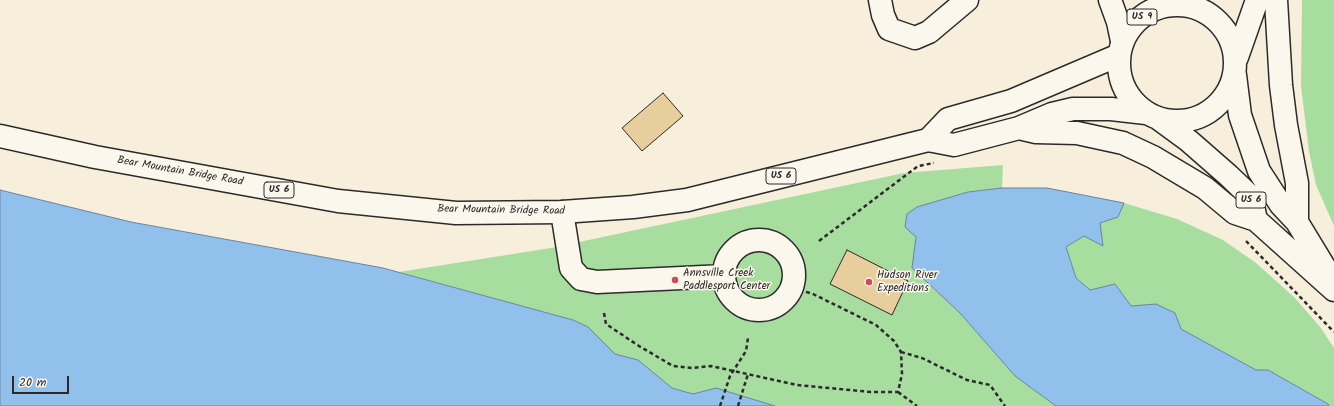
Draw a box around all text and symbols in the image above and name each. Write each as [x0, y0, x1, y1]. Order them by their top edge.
road number: US 9 [1127, 9, 1157, 25]
street label: Bear Mountain Bridge Road [116, 154, 244, 190]
road number: US 6 [766, 168, 796, 184]
road number: US 6 [264, 182, 294, 198]
road number: US 6 [1236, 192, 1266, 208]
street label: Bear Mountain Bridge Road [437, 203, 565, 219]
place label: Annsville Creek Paddlesport Center [683, 267, 770, 293]
place label: Hudson River Expeditions [877, 269, 937, 295]
marker: Annsville Creek Paddlesport Center [670, 275, 680, 285]
marker: Hudson River Expeditions [864, 277, 874, 287]
scale bar [14, 368, 71, 394]
text: 20 m [19, 373, 46, 392]

